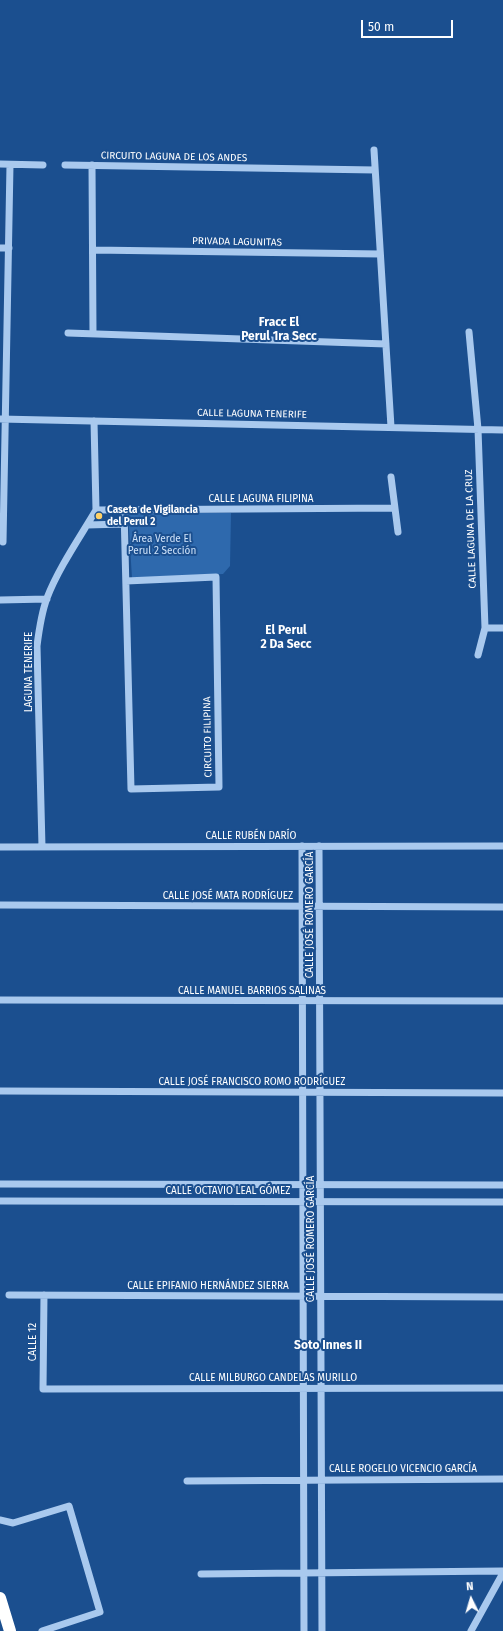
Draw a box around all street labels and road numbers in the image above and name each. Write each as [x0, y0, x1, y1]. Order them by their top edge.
street label: CIRCUITO LAGUNA DE LOS ANDES [101, 150, 247, 164]
street label: PRIVADA LAGUNITAS [192, 235, 282, 249]
street label: CALLE LAGUNA TENERIFE [197, 407, 307, 421]
street label: CALLE LAGUNA DE LA CRUZ [463, 469, 479, 589]
street label: CALLE LAGUNA FILIPINA [208, 493, 314, 505]
street label: LAGUNA TENERIFE [23, 632, 35, 712]
street label: CIRCUITO FILIPINA [201, 696, 215, 778]
street label: CALLE RUBÉN DARÍO [206, 830, 296, 842]
street label: CALLE JOSÉ ROMERO GARCÍA [304, 852, 316, 978]
street label: CALLE JOSÉ MATA RODRÍGUEZ [163, 890, 293, 902]
street label: CALLE MANUEL BARRIOS SALINAS [178, 985, 326, 997]
street label: CALLE JOSÉ FRANCISCO ROMO RODRÍGUEZ [159, 1076, 345, 1088]
street label: CALLE JOSÉ ROMERO GARCÍA [305, 1176, 317, 1302]
street label: CALLE OCTAVIO LEAL GÓMEZ [165, 1185, 291, 1197]
street label: CALLE EPIFANIO HERNÁNDEZ SIERRA [127, 1280, 289, 1292]
street label: CALLE 12 [27, 1323, 39, 1361]
street label: CALLE MILBURGO CANDELAS MURILLO [189, 1372, 357, 1384]
street label: CALLE ROGELIO VICENCIO GARCÍA [329, 1463, 477, 1475]

